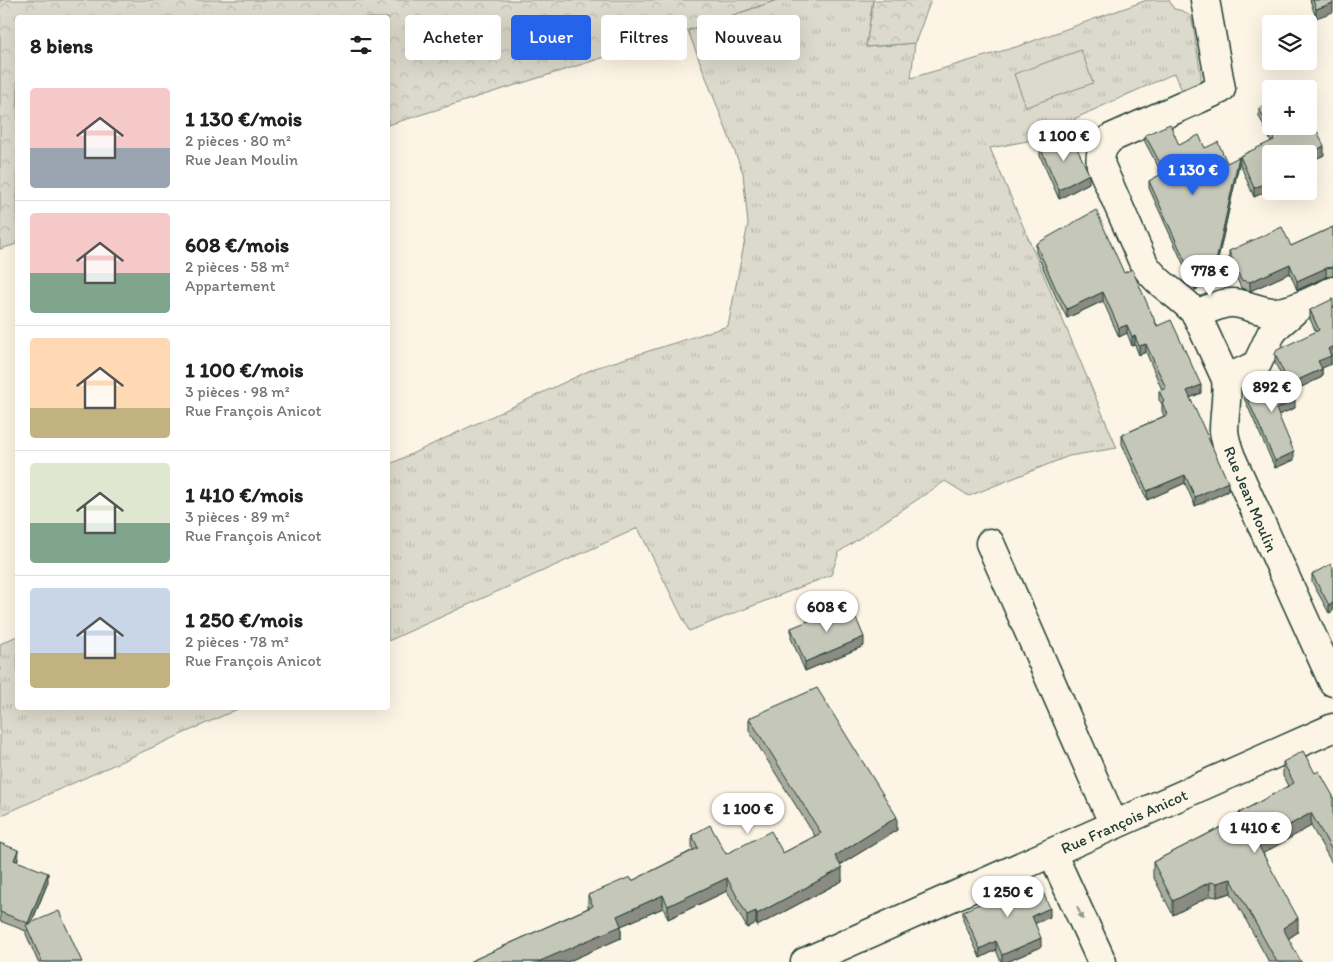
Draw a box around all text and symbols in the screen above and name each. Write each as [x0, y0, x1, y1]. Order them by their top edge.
chip: Acheter [405, 15, 501, 60]
chip: Louer [511, 15, 591, 60]
chip: Filtres [601, 15, 687, 60]
chip: Nouveau [697, 15, 800, 60]
map controls [1262, 15, 1317, 200]
button: layers [1262, 15, 1317, 70]
icon: filters [347, 31, 375, 59]
text: 8 biens [30, 33, 93, 58]
button: + [1262, 80, 1317, 135]
text: 1 130 €/mois [185, 106, 302, 131]
icon: home [70, 108, 130, 168]
pin: 1 100 € [1018, 120, 1110, 162]
text: 1 100 € [1039, 126, 1089, 145]
text: 2 pièces · 80 m² [185, 131, 291, 150]
button: − [1262, 145, 1317, 200]
text: Rue Jean Moulin [185, 150, 298, 169]
pin: 1 130 € [1147, 154, 1239, 196]
text: 1 130 € [1168, 160, 1218, 179]
text: 608 €/mois [185, 232, 289, 257]
icon: home [70, 233, 130, 293]
pin: 778 € [1175, 254, 1245, 297]
text: 2 pièces · 58 m² [185, 257, 290, 276]
text: 778 € [1191, 261, 1229, 280]
text: Appartement [185, 276, 276, 295]
text: 1 100 €/mois [185, 357, 304, 382]
icon: home [70, 358, 130, 418]
pin: 892 € [1237, 370, 1307, 413]
text: 892 € [1253, 377, 1291, 396]
text: 3 pièces · 98 m² [185, 382, 290, 401]
text: Rue François Anicot [185, 401, 322, 420]
street label: Rue Jean Moulin [1220, 443, 1281, 555]
text: 1 410 €/mois [185, 482, 303, 507]
icon: home [70, 483, 130, 543]
text: 3 pièces · 89 m² [185, 507, 290, 526]
text: Rue François Anicot [185, 526, 322, 545]
pin: 608 € [792, 590, 862, 633]
text: 608 € [807, 597, 847, 616]
text: 1 250 €/mois [185, 607, 303, 632]
icon: home [70, 608, 130, 668]
text: 2 pièces · 78 m² [185, 632, 289, 651]
text: Rue François Anicot [185, 651, 322, 670]
street label: Rue François Anicot [1058, 785, 1190, 858]
pin: 1 100 € [702, 792, 794, 835]
text: 1 100 € [723, 799, 773, 818]
pin: 1 410 € [1209, 812, 1301, 854]
text: 1 410 € [1230, 818, 1280, 837]
pin: 1 250 € [962, 876, 1054, 918]
text: 1 250 € [983, 882, 1033, 901]
one-way arrow [1076, 906, 1084, 920]

